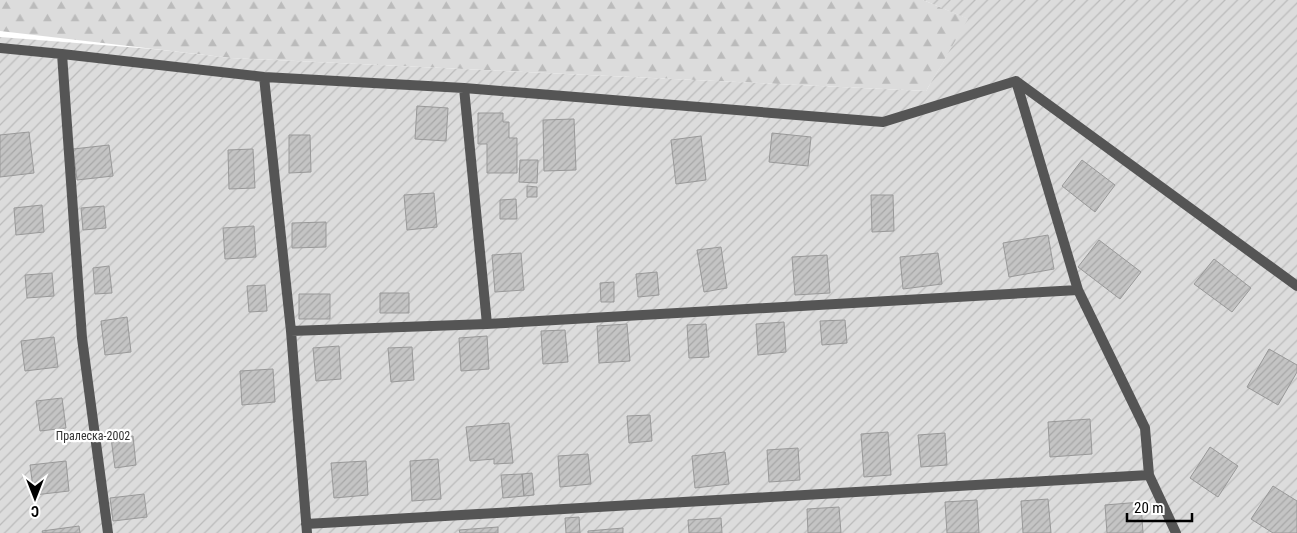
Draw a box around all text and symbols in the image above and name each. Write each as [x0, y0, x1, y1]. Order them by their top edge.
park label: Пралеска-2002 [56, 429, 130, 443]
north arrow [10, 473, 60, 523]
scale bar [1127, 490, 1192, 522]
text: 20 m [1134, 499, 1164, 517]
text: С [31, 503, 39, 519]

